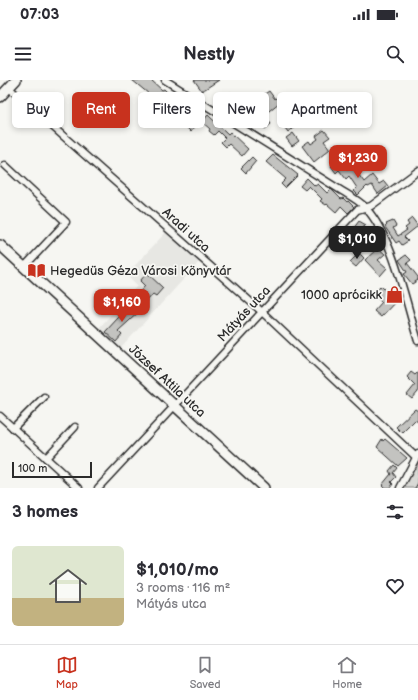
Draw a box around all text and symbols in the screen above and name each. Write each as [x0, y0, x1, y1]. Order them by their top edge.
text: 07:03 [20, 5, 59, 24]
icon: menu [12, 43, 34, 65]
icon: search [384, 43, 406, 65]
text: Nestly [183, 44, 235, 65]
chip: Buy [12, 92, 64, 128]
chip: Rent [72, 92, 130, 128]
chip: Filters [138, 92, 205, 128]
chip: New [213, 92, 269, 128]
chip: Apartment [277, 92, 372, 128]
pin: $1,230 [325, 145, 391, 179]
text: $1,230 [338, 150, 378, 166]
street label: Aradi utca [159, 204, 213, 256]
pin: $1,010 [324, 226, 390, 260]
text: $1,010 [338, 231, 376, 247]
library icon: Hegedüs Géza Városi Könyvtár [27, 261, 47, 281]
place label: Hegedüs Géza Városi Könyvtár [50, 263, 232, 279]
street label: Mátyás utca [214, 283, 274, 345]
shop icon: 1000 aprócikk [385, 285, 405, 305]
place label: 1000 aprócikk [301, 287, 383, 303]
pin: $1,160 [89, 289, 155, 323]
text: $1,160 [103, 294, 141, 310]
street label: József Attila utca [125, 341, 209, 421]
scale bar [12, 460, 92, 479]
text: 100 m [18, 462, 47, 475]
icon: filters [384, 501, 406, 523]
text: 3 homes [12, 502, 78, 522]
text: $1,010/mo [136, 560, 219, 580]
icon: home [44, 562, 92, 610]
icon: heart [384, 575, 406, 597]
text: 3 rooms · 116 m² [136, 580, 230, 596]
text: Mátyás utca [136, 596, 207, 612]
tab: Map [56, 654, 78, 691]
tab: Saved [190, 654, 221, 691]
tab: Home [332, 654, 362, 691]

